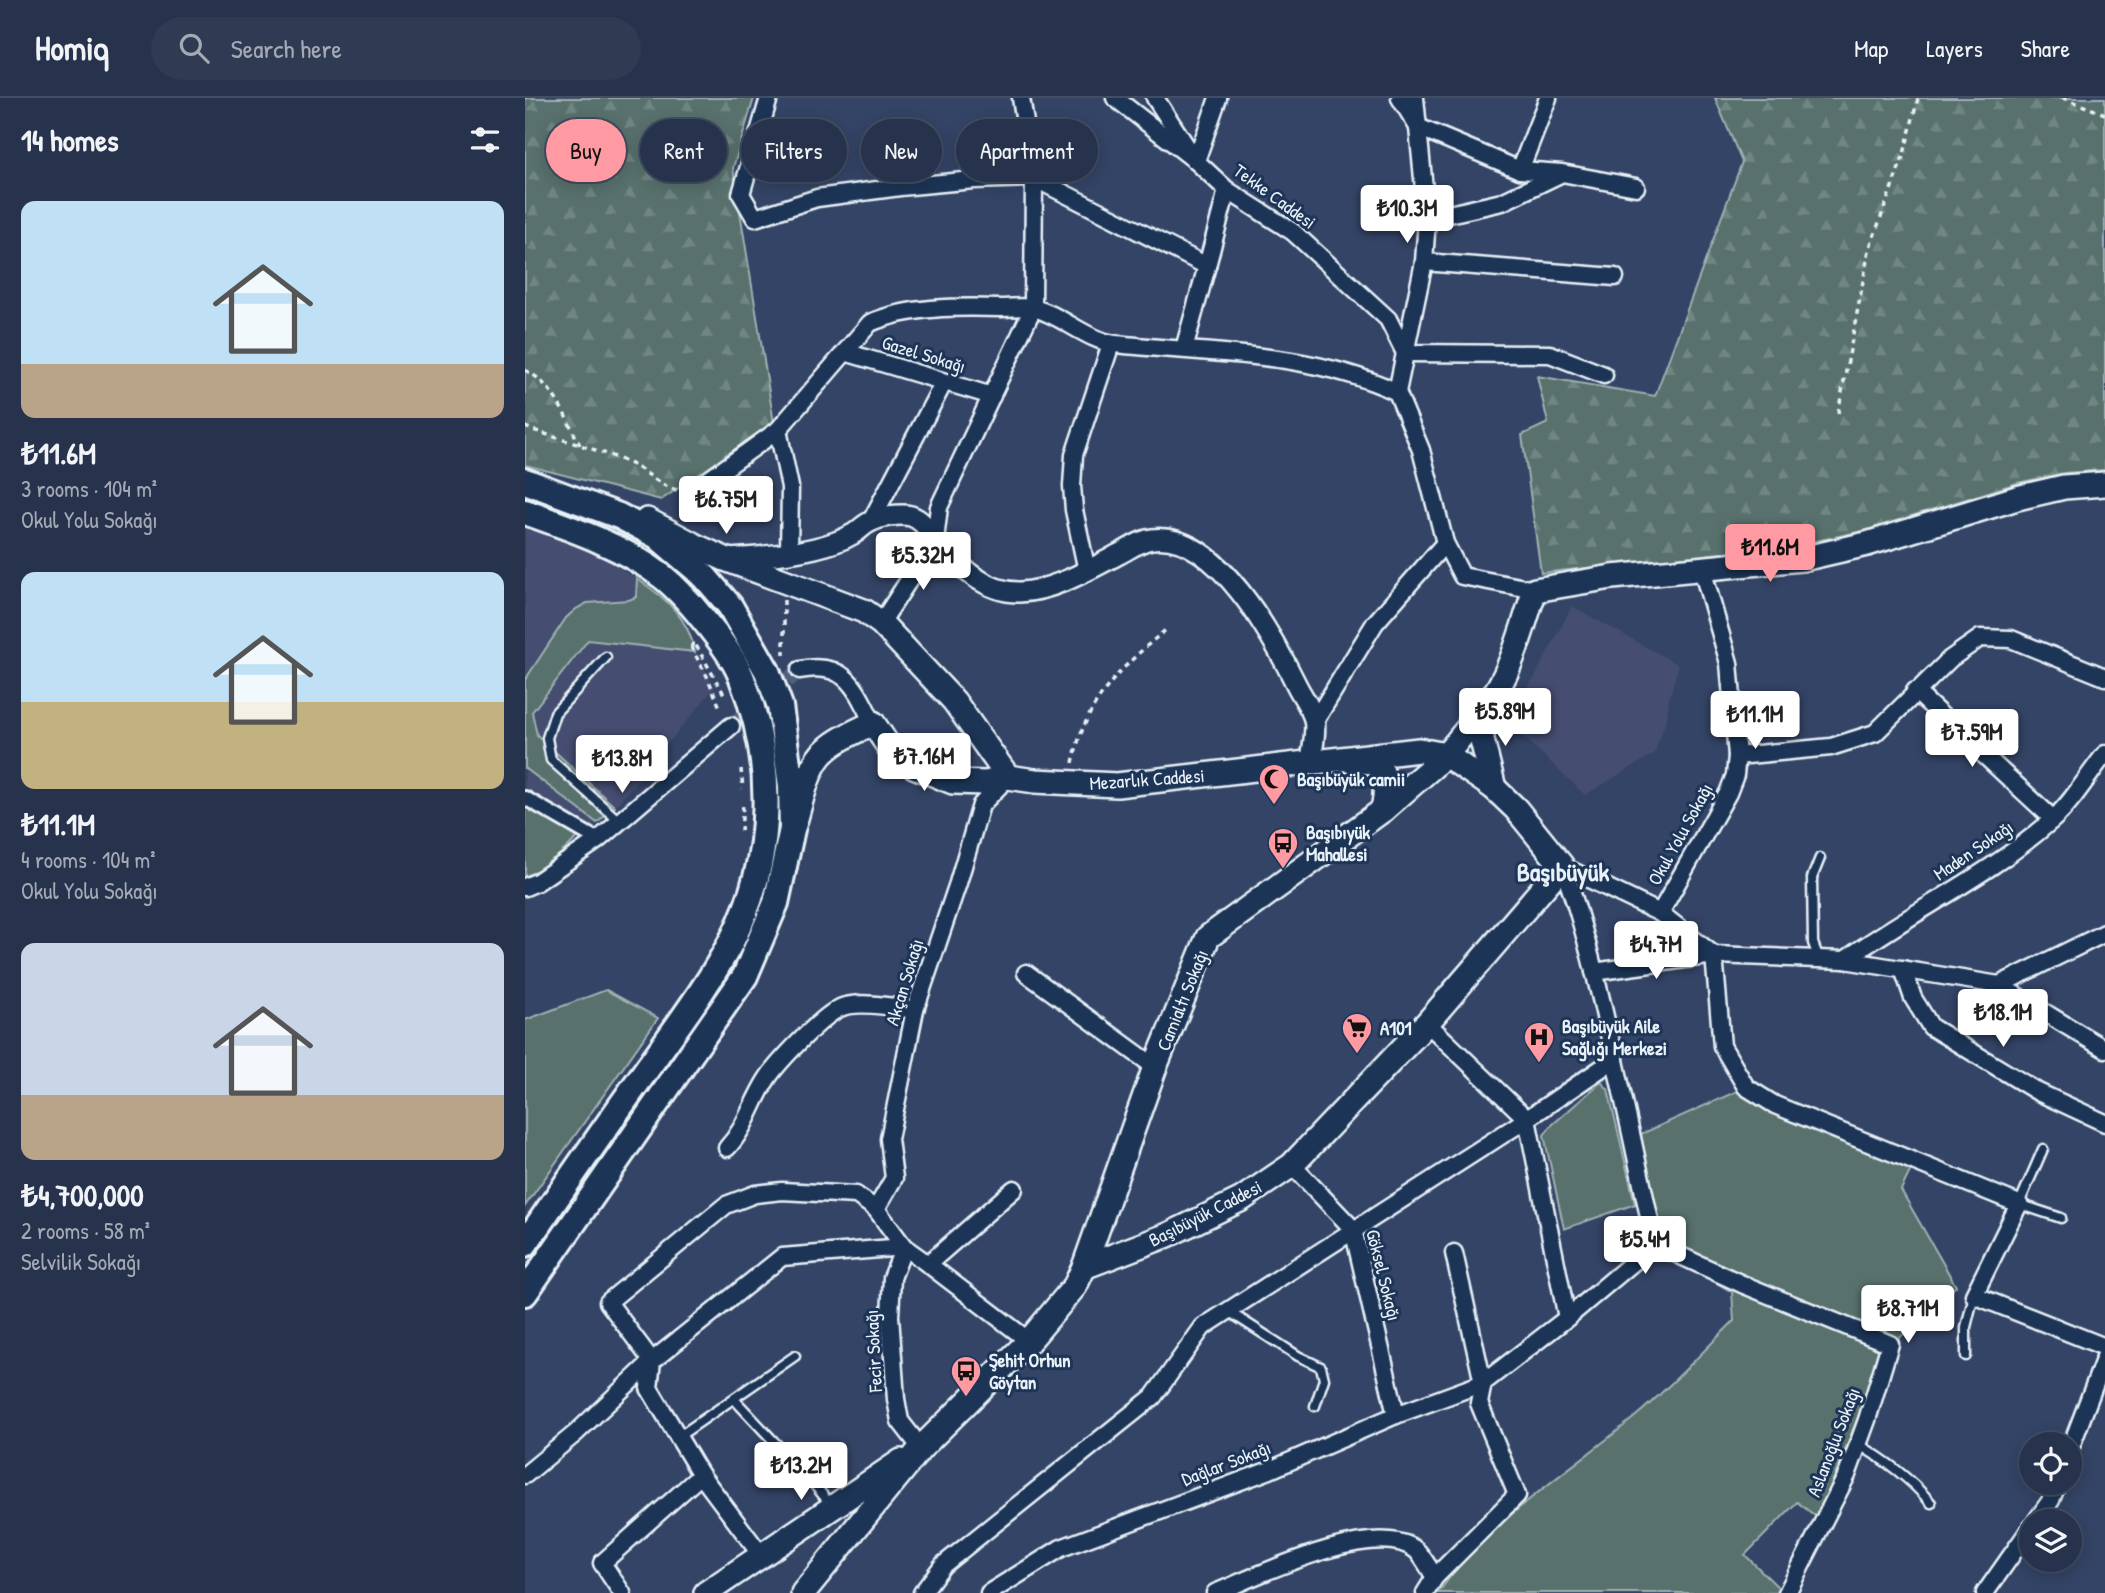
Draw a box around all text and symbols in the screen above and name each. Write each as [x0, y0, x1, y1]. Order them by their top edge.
search box [151, 17, 641, 80]
text: Homiq [35, 26, 109, 70]
icon: search [175, 29, 213, 67]
text: Search here [231, 31, 342, 66]
text: Map [1854, 32, 1888, 64]
text: Layers [1926, 32, 1983, 64]
text: Share [2021, 32, 2070, 64]
chip: Buy [546, 119, 626, 182]
chip: Rent [640, 119, 727, 182]
chip: Filters [741, 119, 847, 182]
chip: New [861, 119, 942, 182]
chip: Apartment [956, 119, 1098, 182]
text: 14 homes [21, 120, 119, 160]
icon: filters [466, 121, 504, 159]
street label: Tekke Caddesi [1229, 157, 1321, 235]
pin: ₺10.3M [1350, 186, 1464, 245]
text: ₺10.3M [1377, 192, 1437, 223]
icon: home [200, 246, 326, 372]
street label: Gazel Sokağı [879, 329, 969, 379]
text: ₺11.6M [21, 433, 96, 473]
text: 3 rooms · 104 m² [21, 473, 157, 504]
pin: ₺6.75M [669, 476, 783, 536]
text: ₺6.75M [695, 483, 757, 514]
text: Okul Yolu Sokağı [21, 504, 158, 535]
pin: ₺11.6M [1713, 524, 1827, 584]
text: ₺11.6M [1741, 531, 1799, 562]
pin: ₺5.32M [866, 532, 980, 592]
text: ₺5.32M [892, 539, 954, 570]
icon: home [200, 617, 326, 743]
pin: ₺5.89M [1448, 688, 1562, 748]
pin: ₺11.1M [1698, 692, 1812, 751]
text: ₺5.89M [1475, 695, 1535, 726]
text: ₺11.1M [1727, 698, 1783, 729]
pin: ₺7.59M [1915, 710, 2029, 769]
text: ₺7.59M [1941, 716, 2003, 747]
pin: ₺7.16M [867, 734, 981, 793]
pin: ₺13.8M [565, 736, 679, 795]
text: ₺7.16M [894, 740, 954, 771]
text: ₺13.8M [592, 742, 652, 773]
street label: Mezarlık Caddesi [1089, 762, 1205, 796]
mosque icon: Başıbüyük camii [1257, 762, 1291, 806]
place label: Başıbüyük camii [1297, 766, 1405, 793]
street label: Okul Yolu Sokağı [1641, 778, 1719, 890]
text: ₺11.1M [21, 804, 95, 844]
street label: Maden Sokağı [1928, 814, 2018, 886]
place label: Başıbıyük Mahallesi [1306, 819, 1370, 867]
bus stop icon: Başıbıyük Mahallesi [1266, 826, 1300, 870]
text: 4 rooms · 104 m² [21, 844, 155, 875]
district label: Başıbüyük [1517, 854, 1609, 890]
text: Okul Yolu Sokağı [21, 875, 158, 906]
pin: ₺4.7M [1607, 922, 1705, 981]
text: ₺4.7M [1630, 928, 1682, 959]
street label: Akçan Sokağı [879, 935, 929, 1029]
street label: Camialtı Sokağı [1150, 945, 1214, 1055]
icon: home [200, 988, 326, 1114]
pin: ₺18.1M [1946, 990, 2060, 1049]
text: ₺18.1M [1974, 996, 2032, 1027]
supermarket icon: A101 [1340, 1011, 1374, 1055]
place label: Başıbüyük Aile Sağlığı Merkezi [1562, 1013, 1667, 1062]
place label: A101 [1380, 1015, 1412, 1041]
hospital icon: Başıbüyük Aile Sağlığı Merkezi [1522, 1020, 1556, 1064]
street label: Başıbüyük Caddesi [1144, 1173, 1266, 1253]
text: ₺4,700,000 [21, 1175, 144, 1215]
text: 2 rooms · 58 m² [21, 1215, 150, 1246]
pin: ₺5.4M [1596, 1216, 1694, 1276]
text: ₺5.4M [1620, 1223, 1670, 1254]
street label: Göksel Sokağı [1360, 1227, 1408, 1323]
text: Selvilik Sokağı [21, 1246, 141, 1277]
pin: ₺8.71M [1851, 1286, 1965, 1345]
text: ₺8.71M [1877, 1292, 1939, 1323]
street label: Fecir Sokağı [858, 1309, 888, 1394]
place label: Şehit Orhun Göytan [989, 1347, 1071, 1396]
bus stop icon: Şehit Orhun Göytan [949, 1354, 983, 1398]
street label: Aslanoğlu Sokağı [1800, 1384, 1866, 1500]
map controls [2019, 1432, 2082, 1572]
button: locate [2019, 1432, 2082, 1495]
street label: Dağlar Sokağı [1178, 1434, 1274, 1492]
pin: ₺13.2M [744, 1442, 858, 1502]
text: ₺13.2M [770, 1449, 832, 1480]
button: layers [2019, 1509, 2082, 1572]

